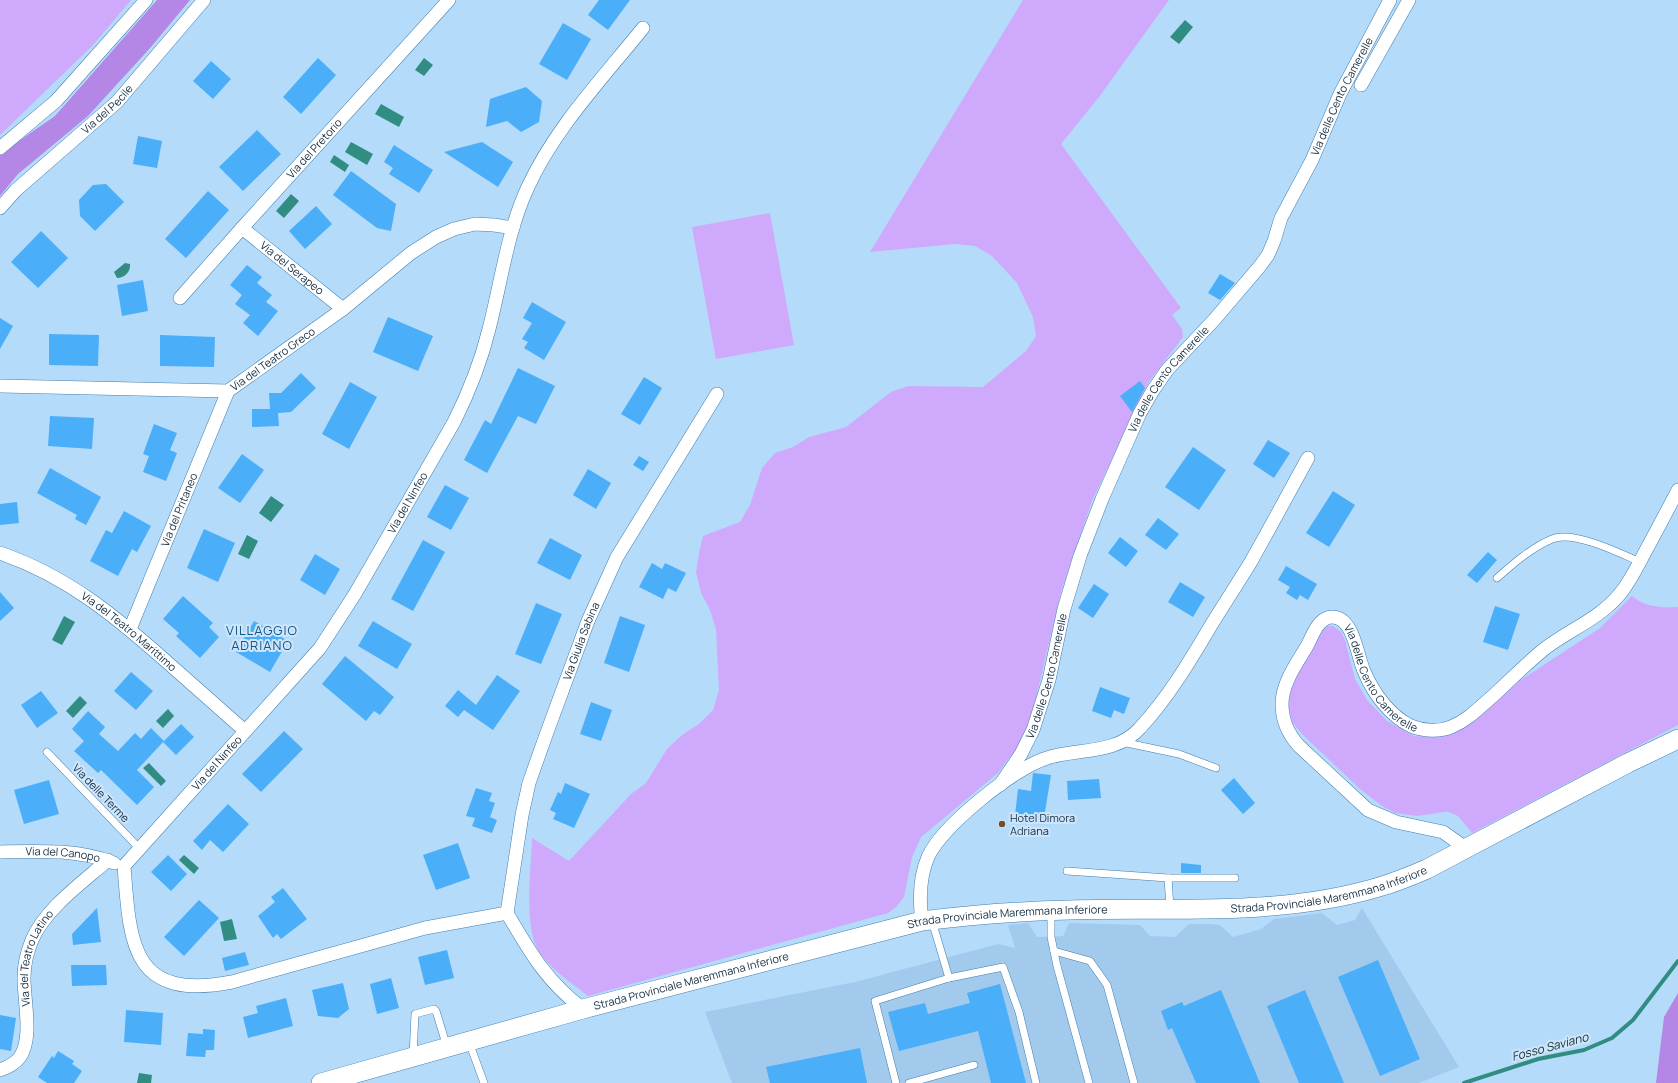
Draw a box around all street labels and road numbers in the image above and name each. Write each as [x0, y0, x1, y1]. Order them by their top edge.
street label: Via delle Cento Camerelle [1307, 34, 1376, 158]
street label: Via del Pecile [78, 81, 136, 137]
street label: Via del Pretorio [283, 115, 345, 181]
street label: Via del Serapeo [257, 238, 328, 298]
street label: Via delle Cento Camerelle [1124, 322, 1212, 435]
street label: Via del Teatro Greco [227, 323, 318, 394]
street label: Via del Ninfeo [384, 469, 431, 536]
street label: Via del Pritaneo [157, 470, 201, 549]
street label: Via del Teatro Marittimo [79, 588, 181, 675]
street label: Via Giulia Sabina [559, 600, 603, 682]
street label: Via delle Cento Camerelle [1022, 611, 1070, 741]
street label: Via delle Cento Camerelle [1341, 621, 1420, 735]
street label: Via del Ninfeo [188, 732, 245, 793]
street label: Via delle Terme [70, 760, 133, 826]
street label: Via del Canopo [25, 843, 102, 865]
street label: Strada Provinciale Maremmana Inferiore [1230, 862, 1430, 915]
street label: Strada Provinciale Maremmana Inferiore [905, 901, 1108, 932]
street label: Via del Teatro Latino [16, 906, 57, 1007]
street label: Strada Provinciale Maremmana Inferiore [592, 948, 791, 1013]

